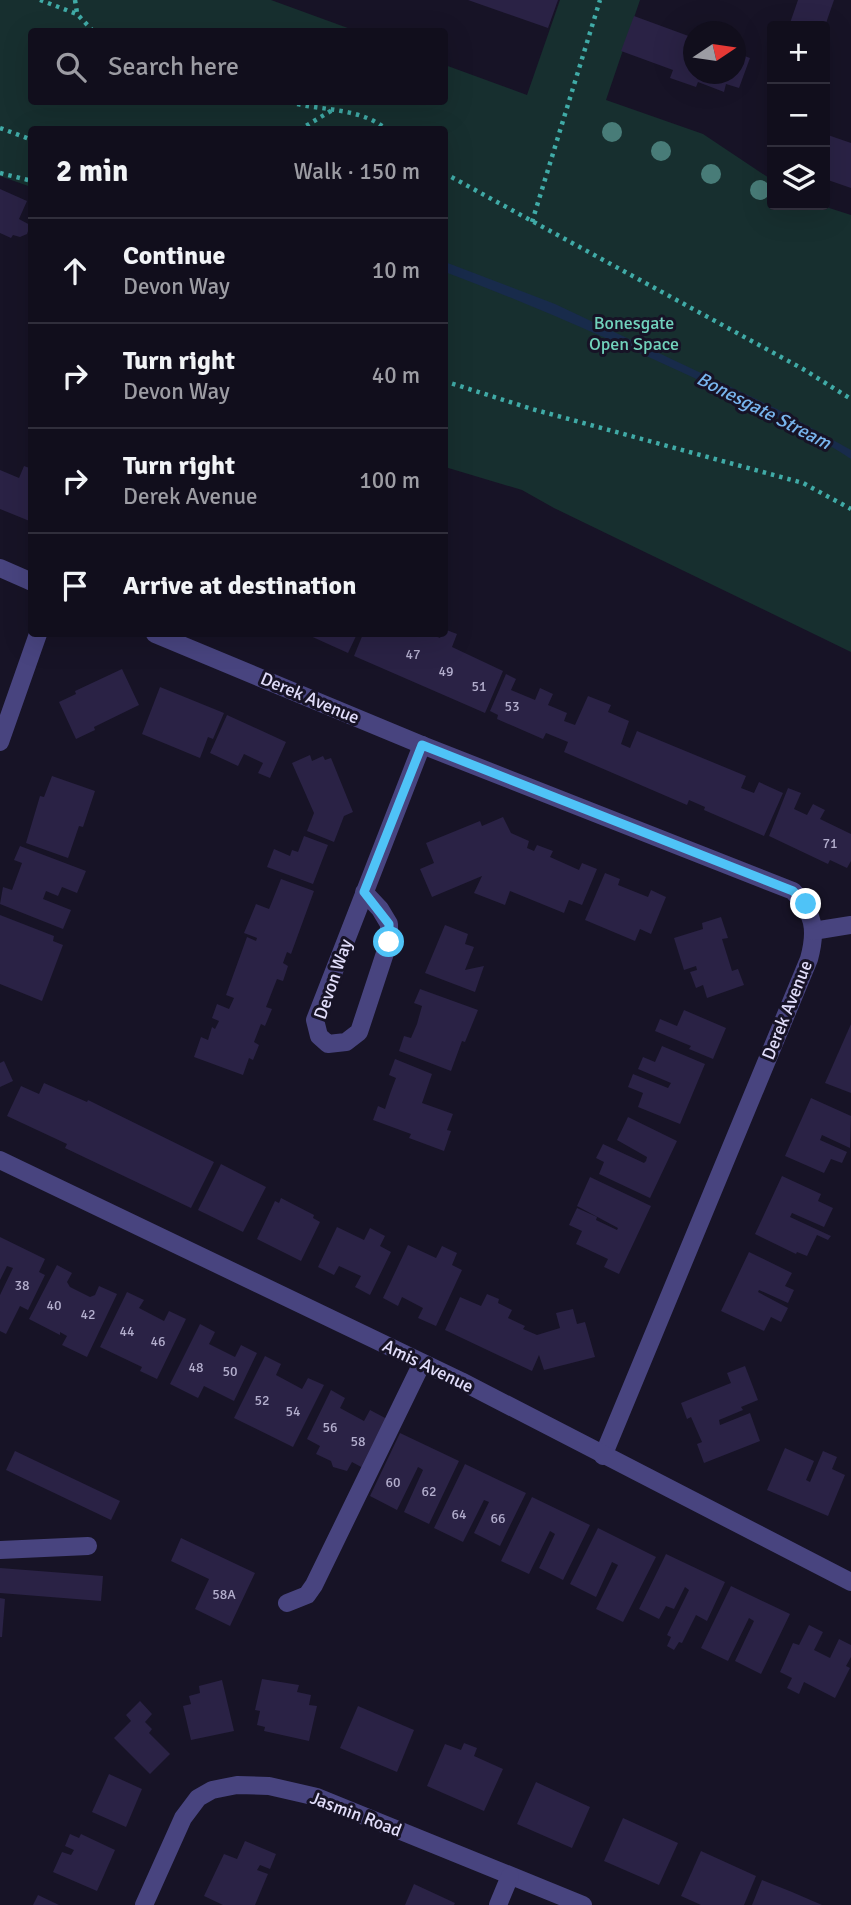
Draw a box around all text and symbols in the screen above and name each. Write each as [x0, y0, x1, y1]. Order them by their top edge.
north arrow [683, 21, 746, 84]
map controls [767, 21, 830, 210]
button: + [767, 21, 830, 84]
search box [28, 28, 448, 105]
icon: search [52, 48, 90, 86]
text: Search here [108, 51, 239, 83]
button: − [767, 84, 830, 147]
button: layers [767, 147, 830, 210]
text: 2 min [56, 153, 128, 190]
text: Walk · 150 m [294, 157, 420, 186]
text: Continue [123, 240, 225, 272]
icon: ahead [56, 252, 94, 290]
text: 10 m [372, 256, 420, 285]
text: Devon Way [123, 272, 230, 301]
park label: Bonesgate Open Space [589, 312, 679, 355]
text: Turn right [123, 345, 235, 377]
icon: right [56, 357, 94, 395]
text: 40 m [372, 361, 420, 390]
water label: Bonesgate Stream [692, 367, 835, 455]
text: Devon Way [123, 377, 230, 406]
text: Turn right [123, 450, 235, 482]
icon: right [56, 462, 94, 500]
text: 100 m [359, 466, 420, 495]
text: Derek Avenue [123, 482, 258, 511]
icon: arrive [56, 567, 94, 605]
text: Arrive at destination [123, 570, 356, 602]
house number: 47 [405, 646, 421, 663]
house number: 49 [438, 663, 454, 680]
street label: Derek Avenue [257, 667, 363, 729]
house number: 51 [471, 678, 487, 695]
house number: 53 [504, 698, 520, 715]
house number: 71 [822, 835, 838, 852]
route end [790, 888, 821, 919]
route start [373, 926, 404, 957]
street label: Devon Way [309, 935, 357, 1022]
street label: Derek Avenue [757, 957, 817, 1063]
house number: 38 [14, 1277, 30, 1294]
house number: 40 [46, 1297, 62, 1314]
house number: 42 [80, 1306, 96, 1323]
house number: 44 [119, 1323, 135, 1340]
house number: 46 [150, 1333, 166, 1350]
street label: Amis Avenue [379, 1335, 477, 1397]
house number: 48 [188, 1359, 204, 1376]
house number: 50 [222, 1363, 238, 1380]
house number: 52 [254, 1392, 270, 1409]
house number: 54 [285, 1403, 301, 1420]
house number: 56 [322, 1419, 338, 1436]
house number: 58 [350, 1433, 366, 1450]
house number: 60 [385, 1474, 401, 1491]
house number: 62 [421, 1483, 437, 1500]
house number: 64 [451, 1506, 467, 1523]
house number: 66 [490, 1510, 506, 1527]
house number: 58A [212, 1586, 236, 1603]
street label: Jasmin Road [307, 1787, 405, 1841]

